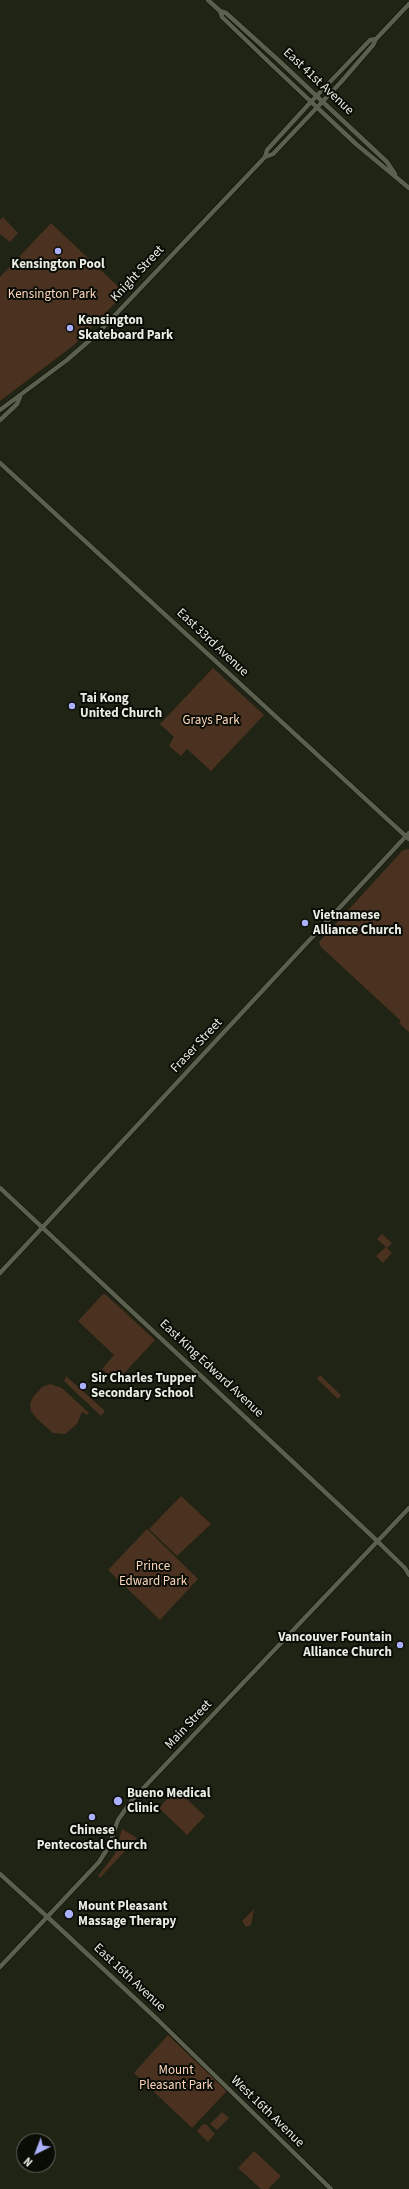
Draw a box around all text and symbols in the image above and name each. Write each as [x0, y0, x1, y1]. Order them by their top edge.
street label: East 41st Avenue [279, 45, 357, 119]
street label: Knight Street [108, 243, 168, 305]
marker: Kensington Pool [53, 246, 63, 256]
place label: Kensington Pool [11, 257, 105, 273]
park label: Kensington Park [8, 287, 96, 303]
place label: Kensington Skateboard Park [78, 313, 173, 344]
marker: Kensington Skateboard Park [65, 323, 75, 333]
street label: East 33rd Avenue [173, 606, 251, 680]
place label: Tai Kong United Church [80, 691, 162, 722]
marker: Tai Kong United Church [67, 701, 77, 711]
park label: Grays Park [182, 713, 240, 729]
place label: Vietnamese Alliance Church [313, 908, 402, 939]
marker: Vietnamese Alliance Church [300, 918, 310, 928]
street label: Fraser Street [168, 1016, 226, 1076]
street label: East King Edward Avenue [156, 1317, 266, 1421]
place label: Sir Charles Tupper Secondary School [91, 1371, 196, 1402]
marker: Sir Charles Tupper Secondary School [78, 1381, 88, 1391]
park label: Prince Edward Park [119, 1559, 187, 1590]
place label: Vancouver Fountain Alliance Church [278, 1630, 392, 1661]
marker: Vancouver Fountain Alliance Church [395, 1640, 405, 1650]
street label: Main Street [162, 1697, 216, 1753]
place label: Bueno Medical Clinic [127, 1786, 210, 1817]
marker: Bueno Medical Clinic [112, 1795, 124, 1807]
marker: Chinese Pentecostal Church [87, 1812, 97, 1822]
place label: Chinese Pentecostal Church [37, 1823, 147, 1854]
place label: Mount Pleasant Massage Therapy [78, 1899, 176, 1930]
marker: Mount Pleasant Massage Therapy [63, 1908, 75, 1920]
street label: East 16th Avenue [90, 1941, 168, 2015]
park label: Mount Pleasant Park [139, 2063, 213, 2094]
street label: West 16th Avenue [227, 2073, 307, 2151]
north arrow [16, 2133, 56, 2173]
text: N [21, 2154, 36, 2170]

